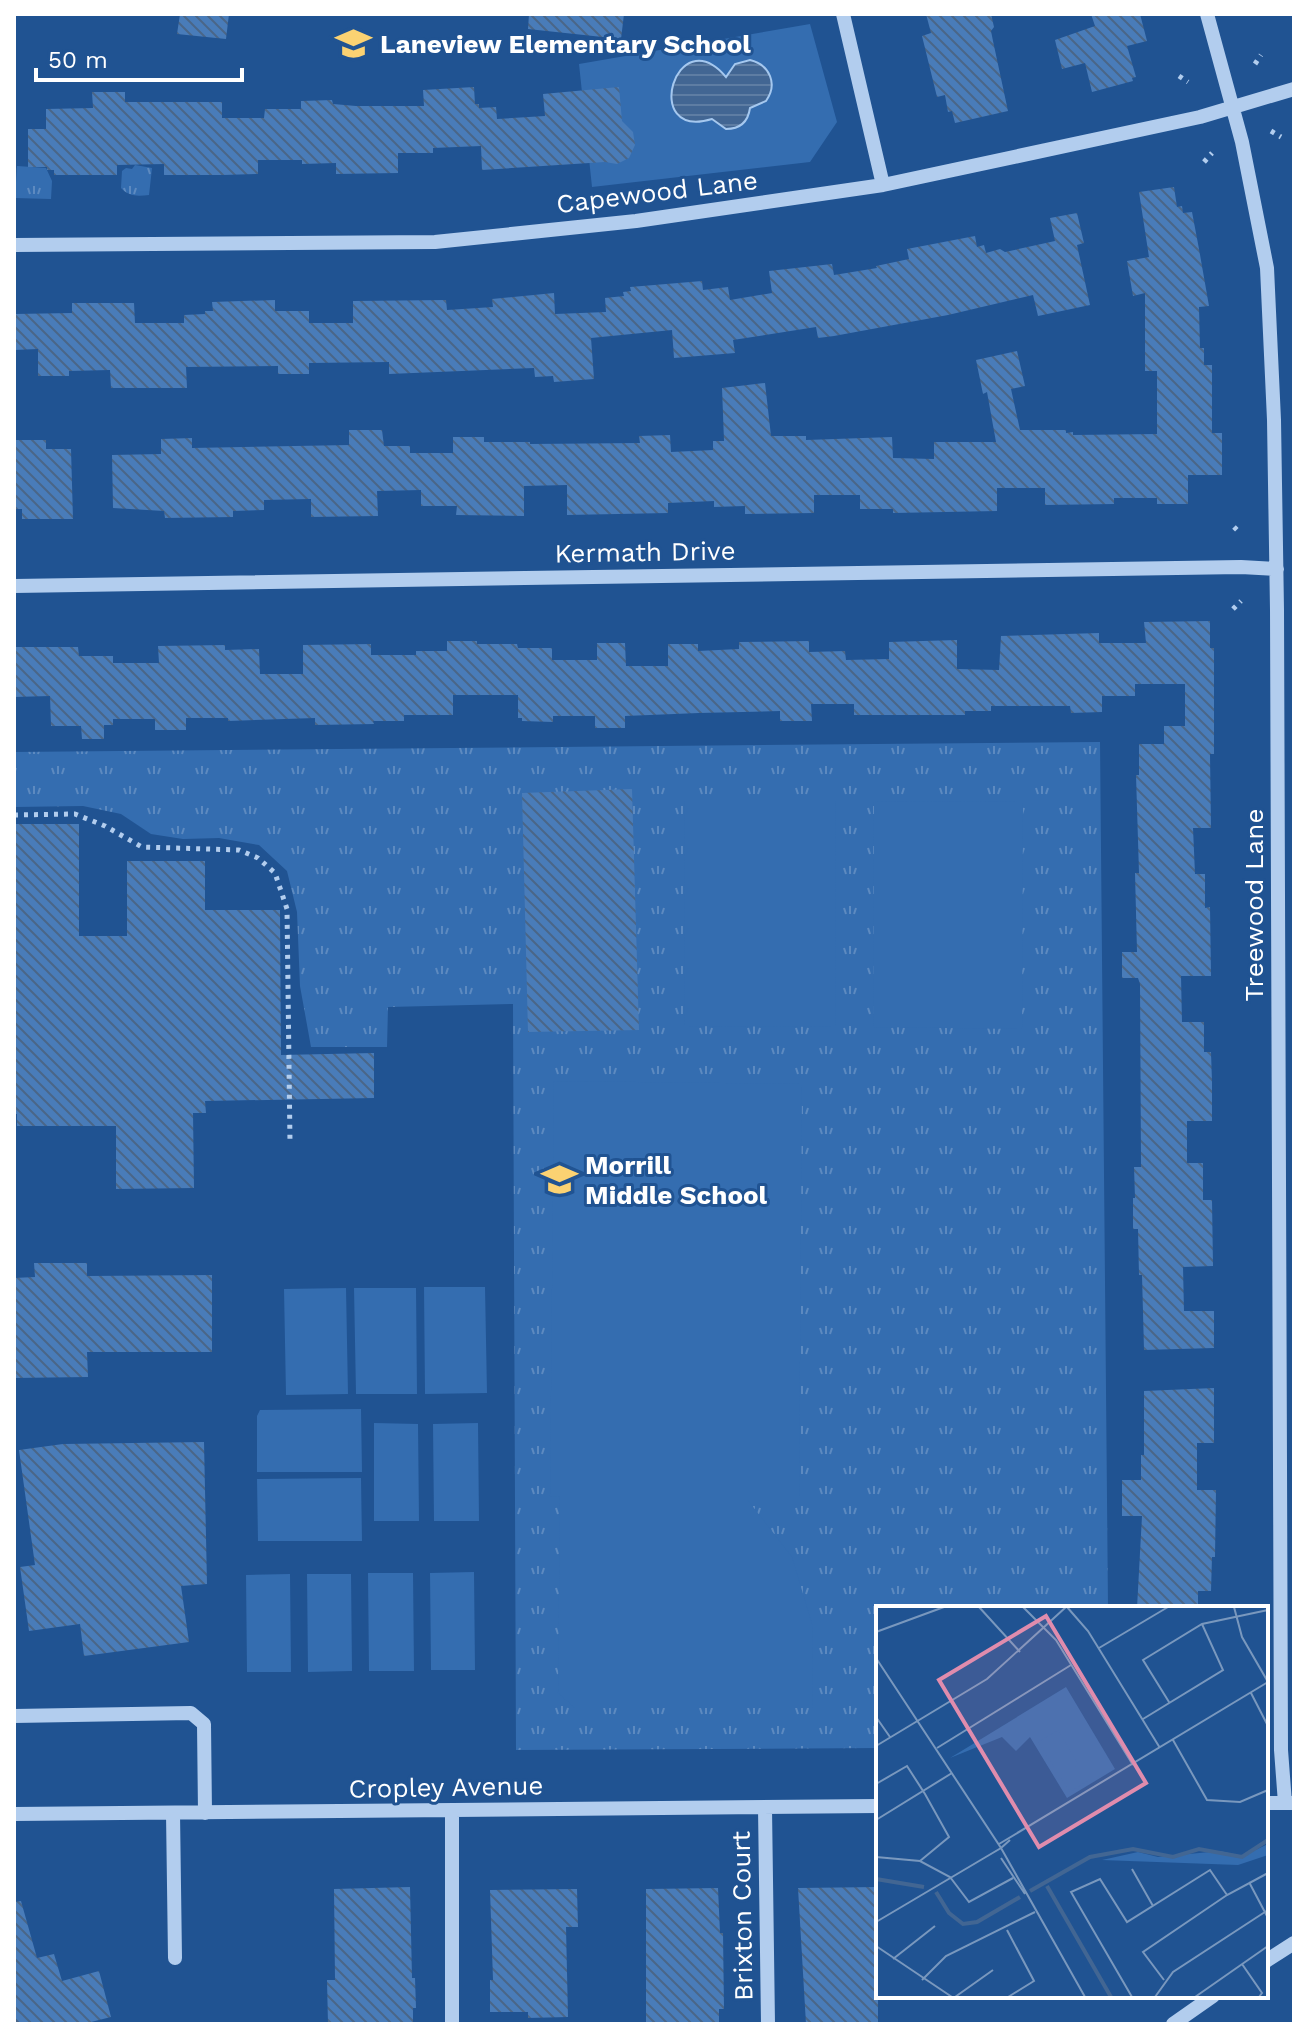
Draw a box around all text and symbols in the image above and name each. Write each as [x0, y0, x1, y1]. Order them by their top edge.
school or university icon: Laneview Elementary School [335, 25, 373, 63]
place label: Laneview Elementary School [380, 29, 751, 59]
scale bar [36, 32, 242, 82]
text: 50 m [48, 46, 108, 74]
street label: Capewood Lane [555, 165, 759, 219]
street label: Kermath Drive [554, 535, 736, 569]
street label: Treewood Lane [1239, 809, 1269, 1001]
place label: Morrill Middle School [585, 1150, 768, 1210]
school or university icon: Morrill Middle School [540, 1161, 578, 1199]
inset map [876, 1606, 1268, 1998]
street label: Cropley Avenue [348, 1770, 544, 1804]
street label: Brixton Court [726, 1831, 758, 2001]

